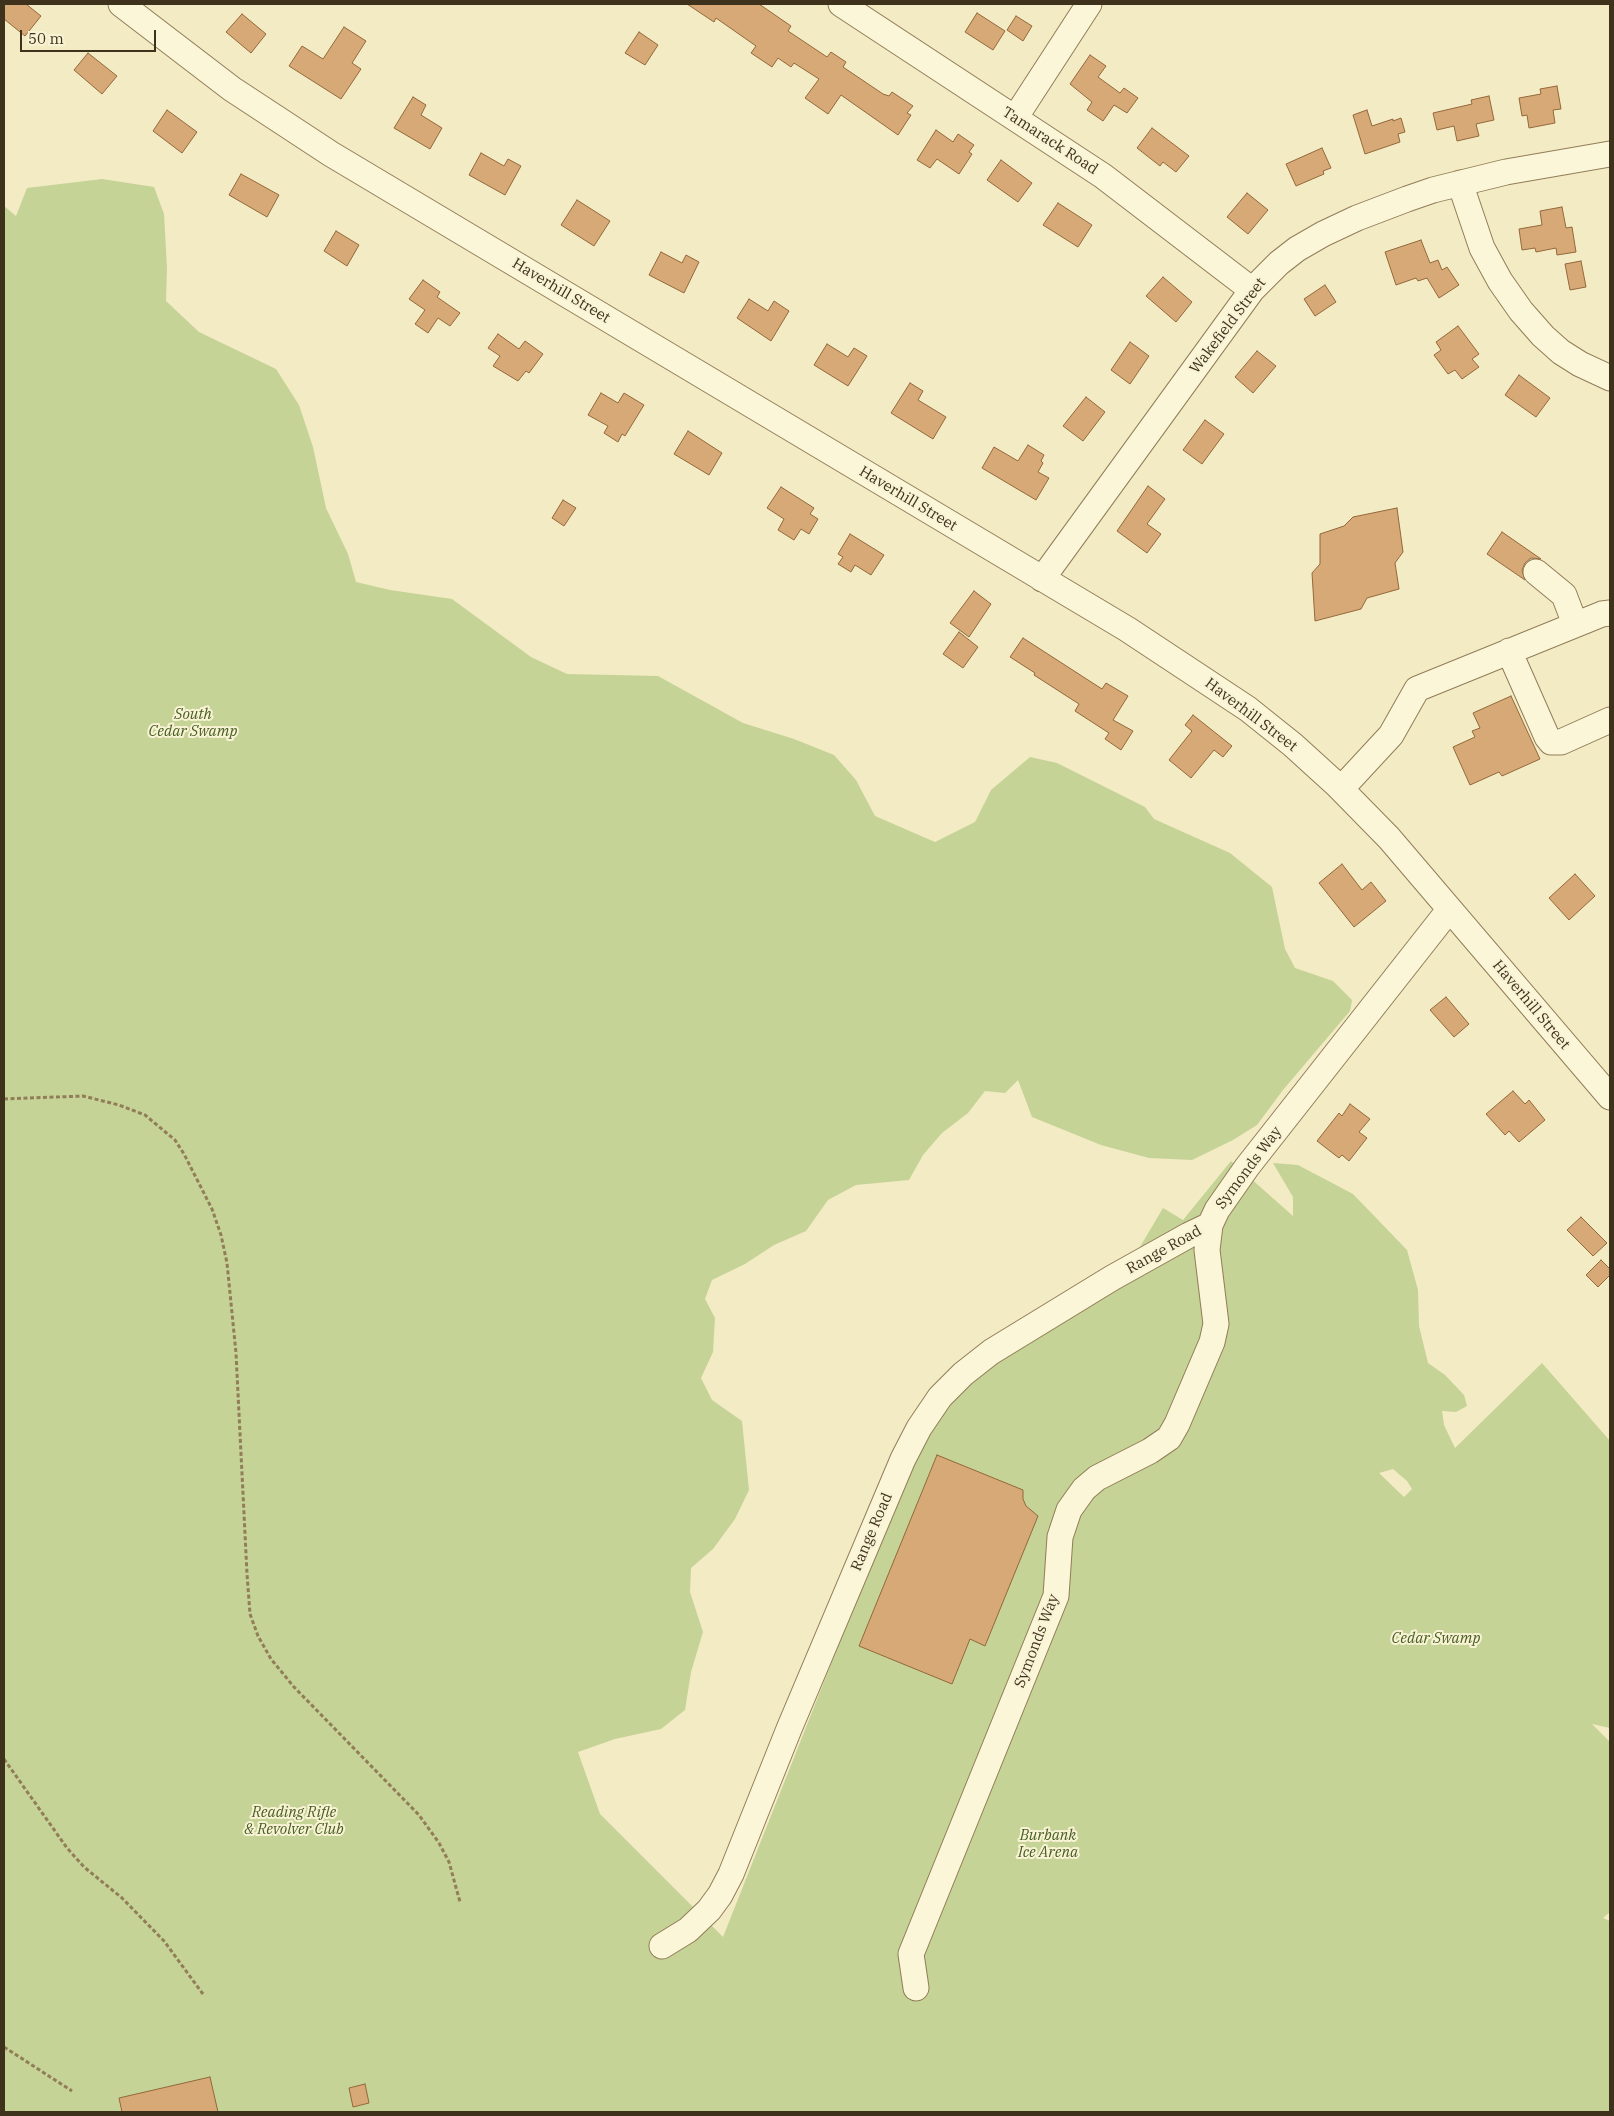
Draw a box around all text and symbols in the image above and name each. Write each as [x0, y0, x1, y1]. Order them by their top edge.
scale bar [22, 20, 159, 52]
text: 50 m [28, 29, 64, 48]
street label: Tamarack Road [999, 103, 1101, 179]
street label: Haverhill Street [509, 255, 613, 327]
street label: Wakefield Street [1186, 275, 1270, 377]
street label: Haverhill Street [856, 463, 960, 535]
street label: Haverhill Street [1201, 674, 1301, 756]
park label: South Cedar Swamp [149, 706, 237, 741]
street label: Haverhill Street [1488, 957, 1574, 1053]
street label: Symonds Way [1212, 1123, 1286, 1213]
street label: Range Road [1123, 1222, 1205, 1278]
street label: Range Road [847, 1490, 897, 1574]
street label: Symonds Way [1011, 1592, 1063, 1690]
park label: Cedar Swamp [1392, 1630, 1480, 1648]
park label: Reading Rifle & Revolver Club [244, 1804, 344, 1839]
park label: Burbank Ice Arena [1018, 1827, 1078, 1862]

